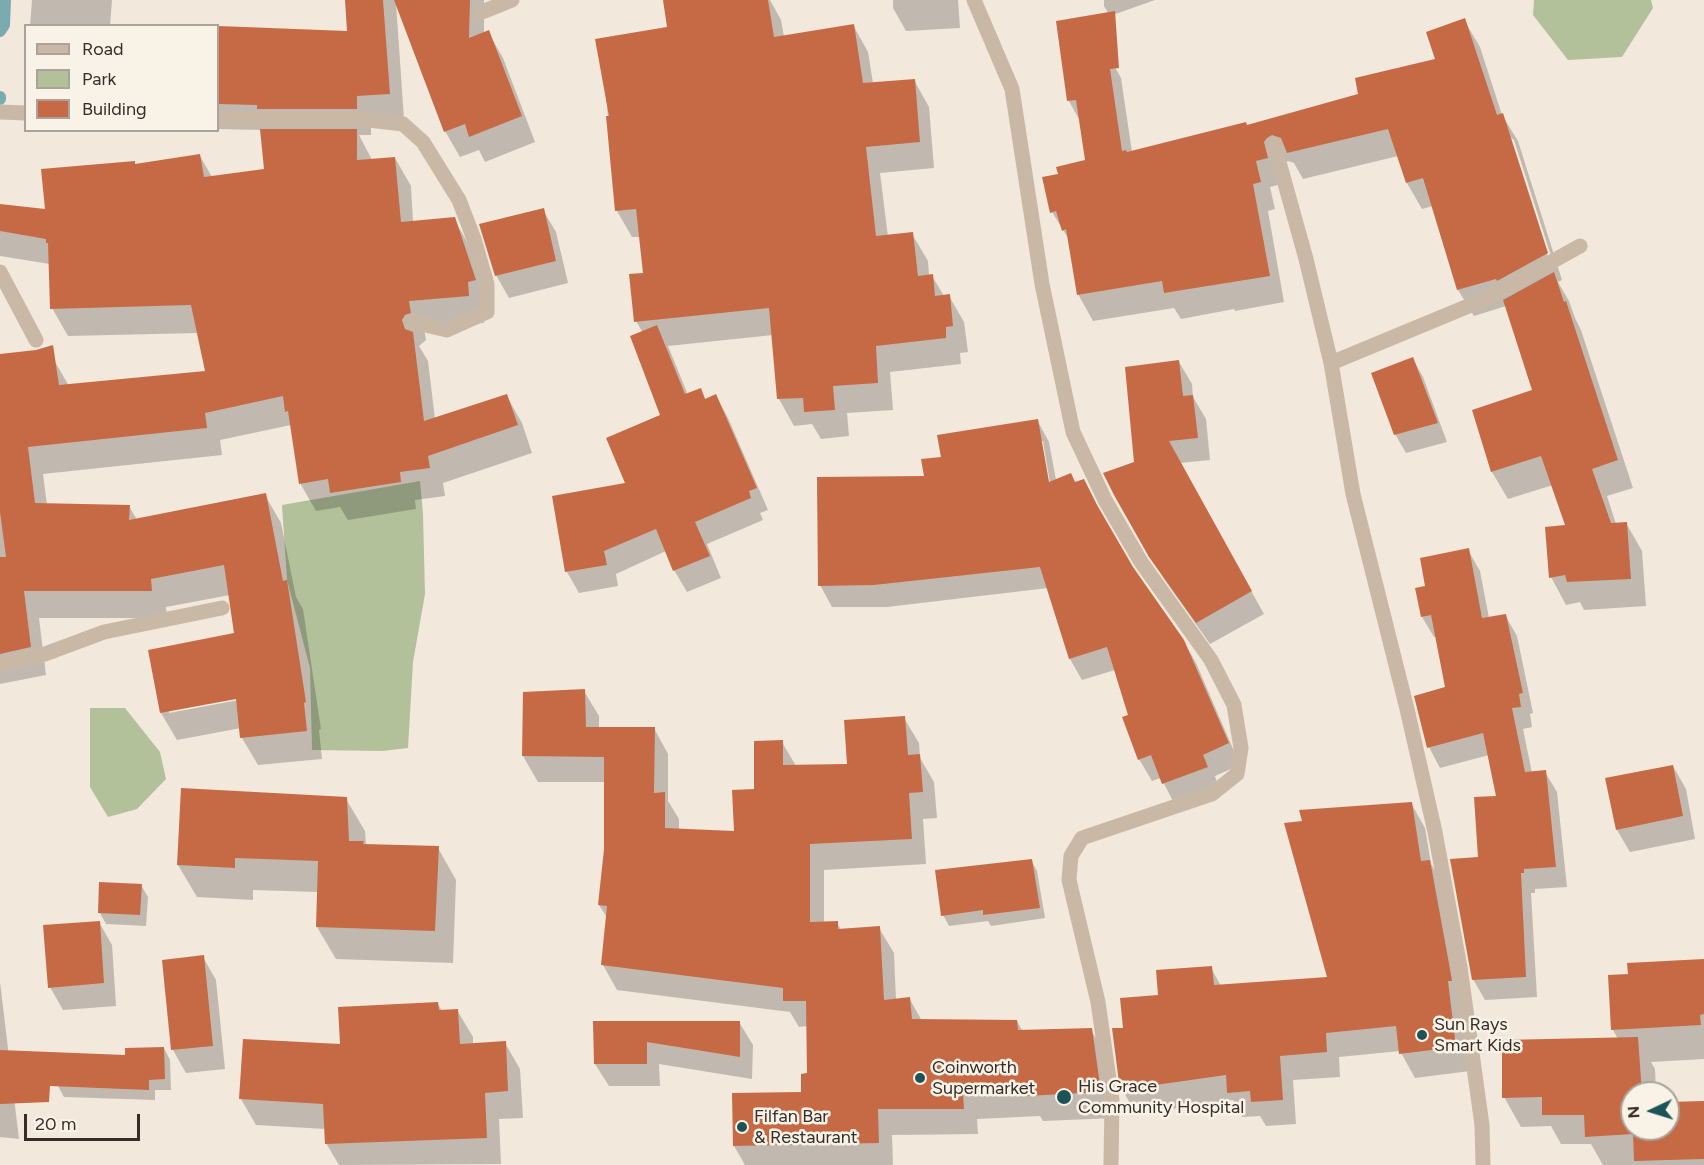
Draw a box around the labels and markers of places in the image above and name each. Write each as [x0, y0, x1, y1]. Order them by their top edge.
place label: Sun Rays Smart Kids [1434, 1014, 1521, 1056]
marker: Sun Rays Smart Kids [1415, 1028, 1429, 1042]
place label: Coinworth Supermarket [932, 1057, 1035, 1100]
marker: Coinworth Supermarket [913, 1071, 927, 1085]
place label: His Grace Community Hospital [1078, 1076, 1244, 1118]
marker: His Grace Community Hospital [1055, 1088, 1073, 1106]
place label: Filfan Bar & Restaurant [754, 1106, 858, 1148]
marker: Filfan Bar & Restaurant [735, 1120, 749, 1134]

